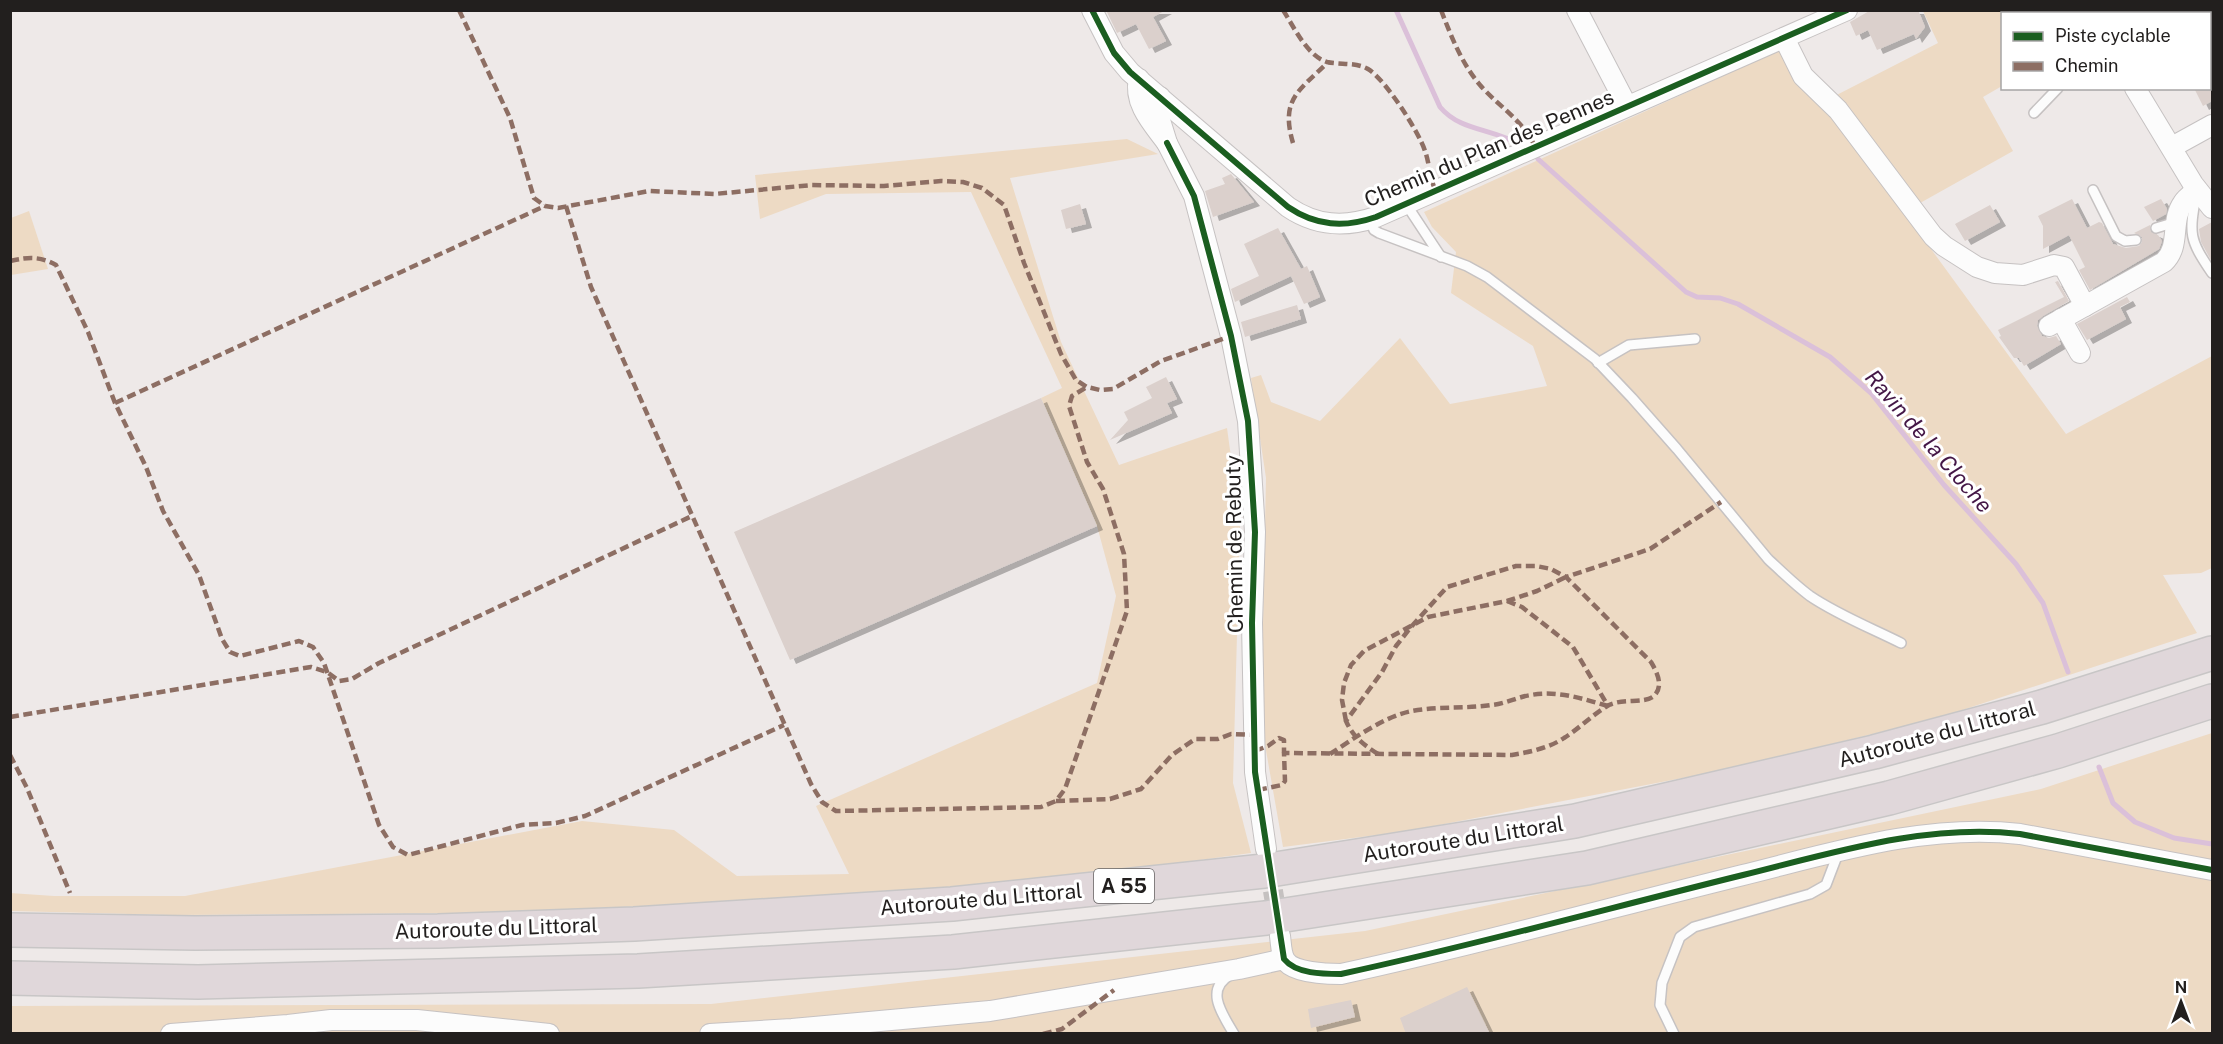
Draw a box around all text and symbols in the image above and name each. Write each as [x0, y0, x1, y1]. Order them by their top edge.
legend [2001, 12, 2211, 90]
text: Piste cyclable [2055, 25, 2171, 46]
text: Chemin [2055, 55, 2119, 76]
street label: Chemin du Plan des Pennes [1360, 84, 1618, 212]
water label: Ravin de la Cloche [1860, 364, 1998, 518]
street label: Chemin de Rebuty [1220, 455, 1248, 633]
street label: Autoroute du Littoral [1836, 696, 2038, 772]
street label: Autoroute du Littoral [1361, 811, 1565, 867]
road number: A 55 [1094, 869, 1154, 903]
street label: Autoroute du Littoral [879, 878, 1083, 920]
street label: Autoroute du Littoral [394, 912, 598, 944]
north arrow [2151, 972, 2211, 1032]
text: N [2175, 978, 2187, 997]

